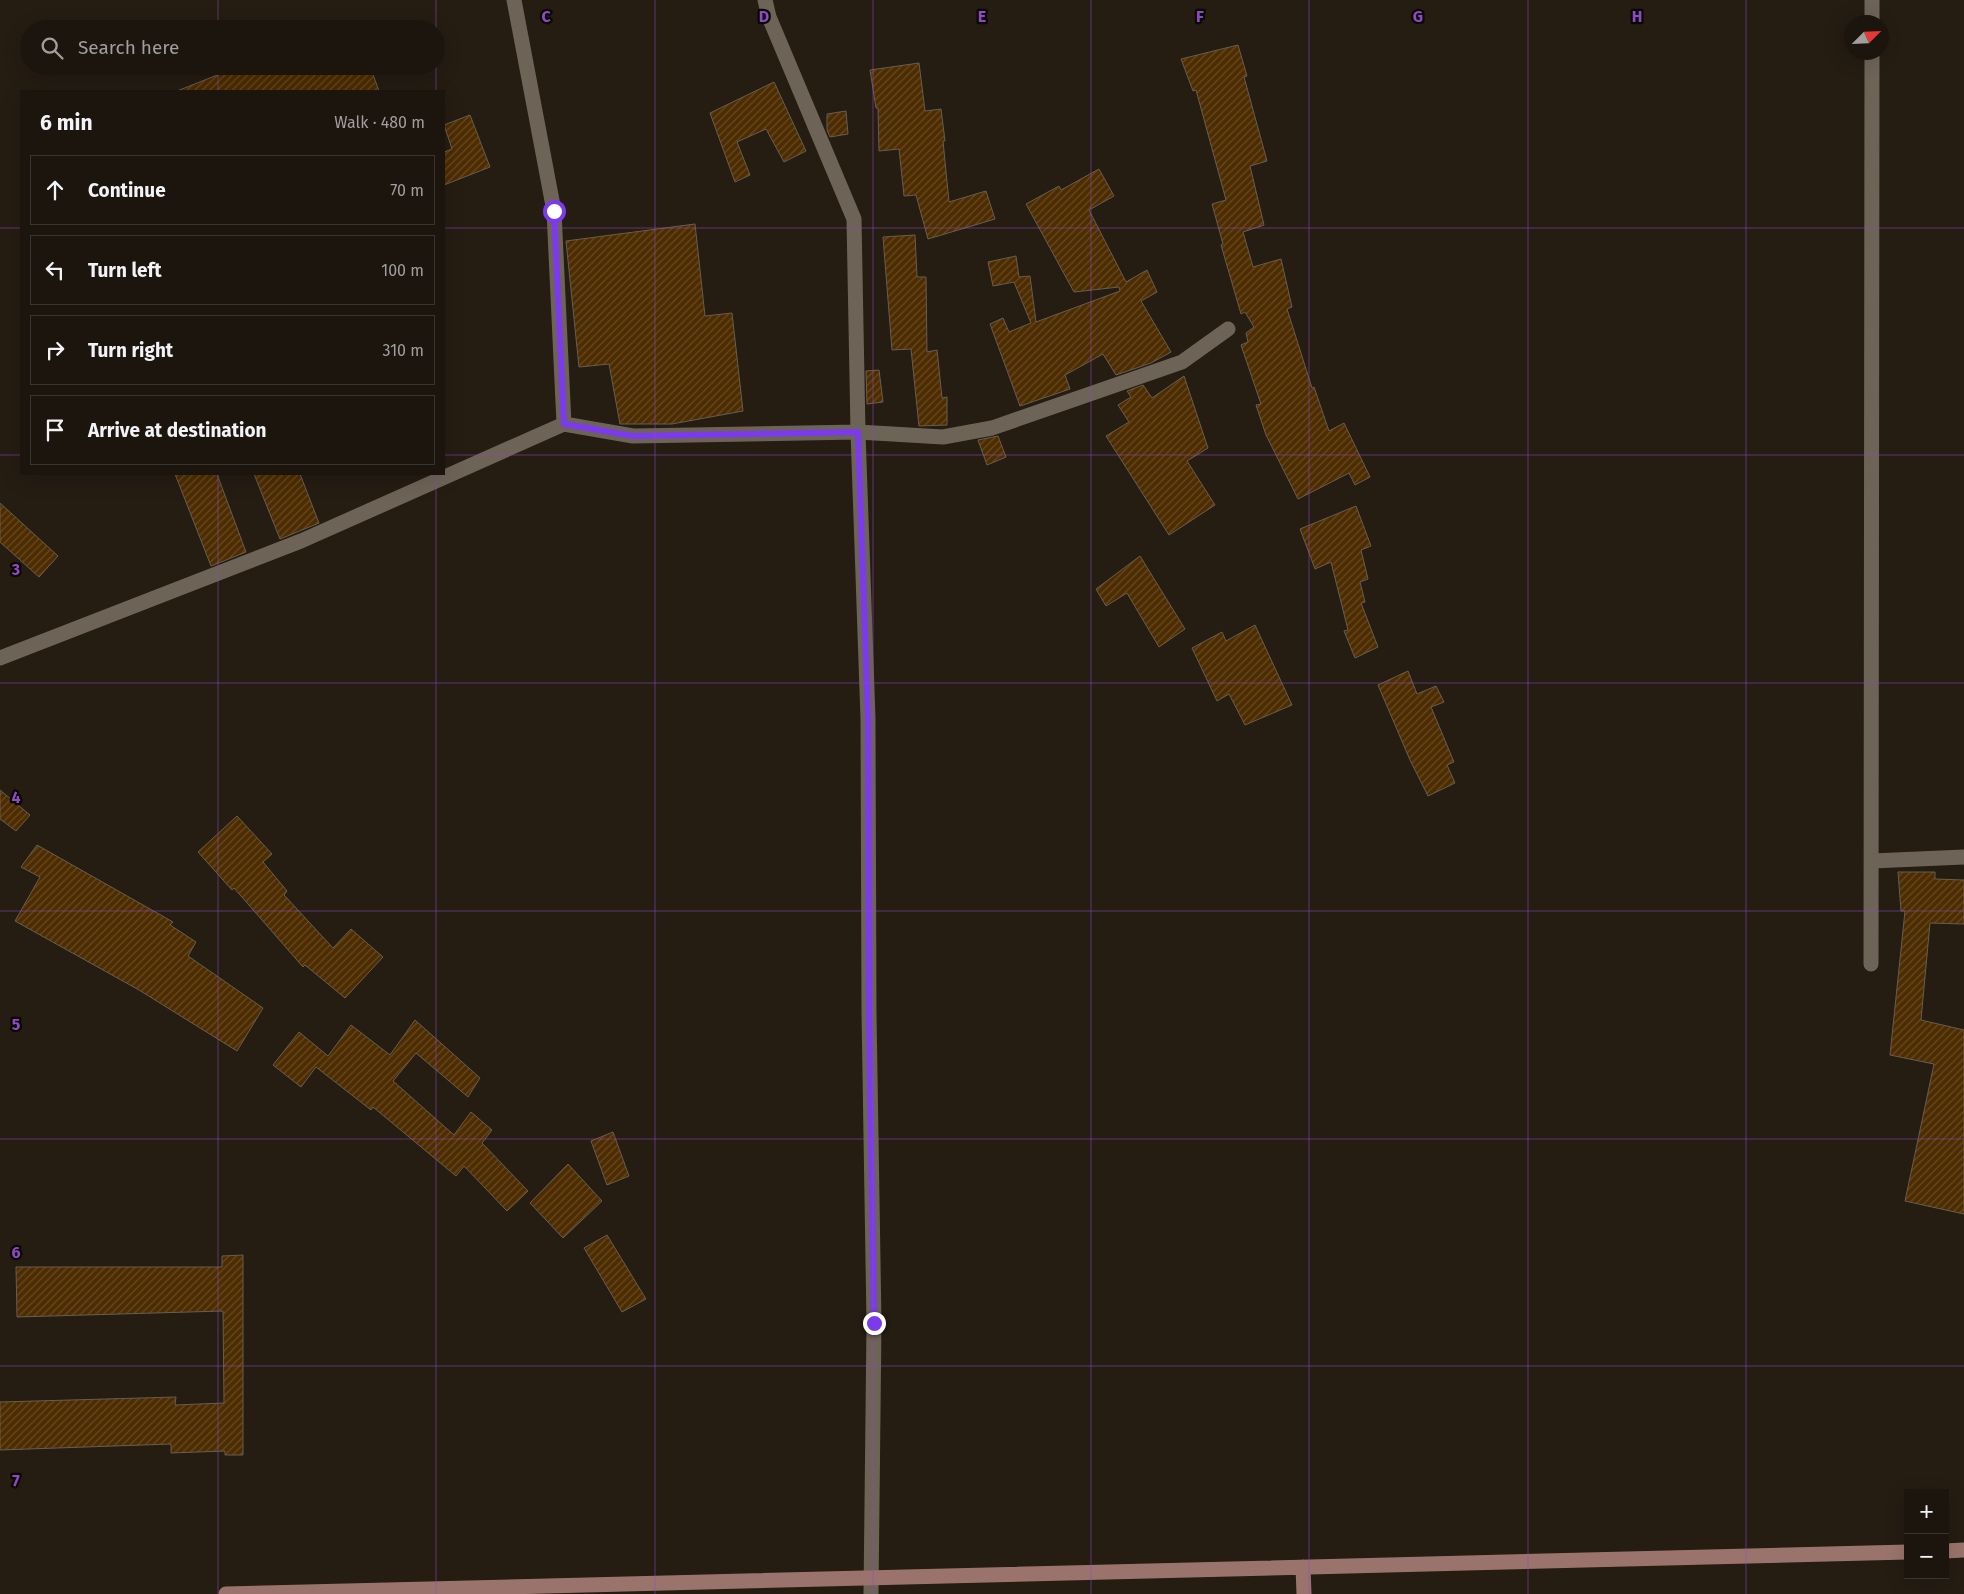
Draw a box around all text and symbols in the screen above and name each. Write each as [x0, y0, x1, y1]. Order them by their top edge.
text: C [541, 7, 551, 26]
text: D [759, 7, 769, 26]
text: E [978, 7, 986, 26]
text: F [1196, 7, 1204, 26]
text: G [1413, 7, 1423, 26]
text: H [1632, 7, 1642, 26]
north arrow [1844, 15, 1889, 60]
search box [20, 20, 445, 75]
icon: search [38, 34, 66, 62]
text: Search here [78, 36, 179, 59]
text: 6 min [40, 110, 93, 136]
text: Walk · 480 m [334, 113, 425, 132]
icon: ahead [41, 176, 69, 204]
text: Continue [88, 179, 166, 202]
text: 70 m [390, 181, 424, 200]
route start [543, 200, 566, 223]
icon: left [41, 256, 69, 284]
text: Turn left [88, 259, 162, 282]
text: 100 m [381, 261, 424, 280]
icon: right [41, 336, 69, 364]
text: Turn right [88, 339, 173, 362]
text: 310 m [383, 341, 424, 360]
icon: arrive [41, 416, 69, 444]
text: Arrive at destination [88, 419, 267, 442]
text: 3 [11, 560, 20, 579]
text: 4 [11, 788, 21, 807]
text: 5 [12, 1015, 21, 1034]
text: 6 [11, 1243, 21, 1262]
route end [863, 1312, 886, 1335]
text: 7 [12, 1471, 20, 1490]
map controls [1904, 1489, 1949, 1579]
button: + [1904, 1489, 1949, 1534]
button: − [1904, 1534, 1949, 1579]

